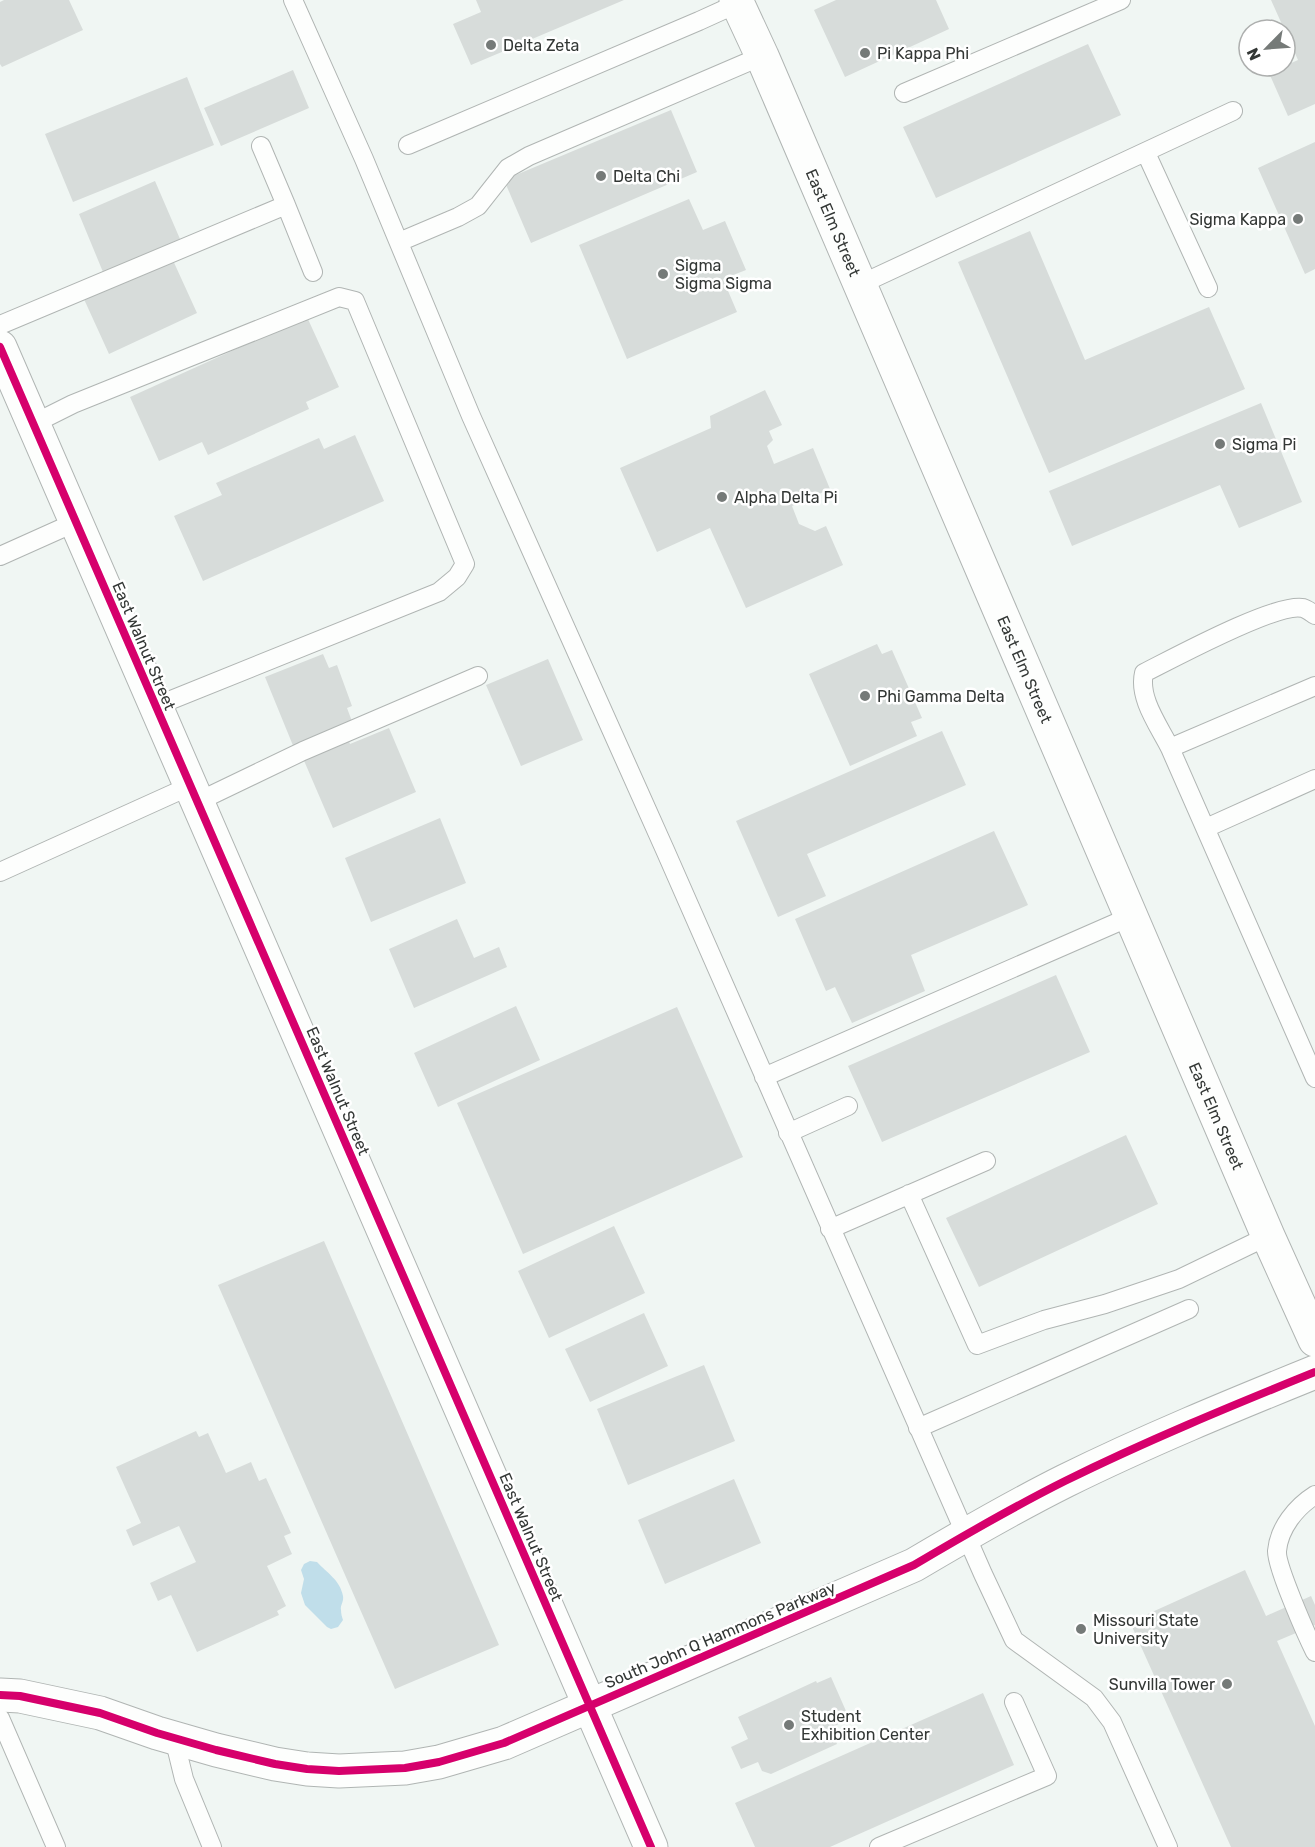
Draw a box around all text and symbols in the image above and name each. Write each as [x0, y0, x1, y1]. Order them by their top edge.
north arrow [1237, 18, 1297, 78]
place label: Delta Zeta [503, 36, 579, 55]
marker: Delta Zeta [484, 38, 498, 52]
place label: Pi Kappa Phi [877, 44, 969, 63]
text: N [1243, 45, 1265, 63]
marker: Pi Kappa Phi [858, 46, 872, 60]
street label: East Elm Street [802, 166, 865, 279]
place label: Delta Chi [613, 167, 680, 186]
marker: Delta Chi [594, 169, 608, 183]
place label: Sigma Kappa [1189, 210, 1286, 229]
marker: Sigma Kappa [1291, 212, 1305, 226]
place label: Sigma Sigma Sigma [675, 256, 772, 293]
marker: Sigma Sigma Sigma [656, 267, 670, 281]
place label: Sigma Pi [1232, 435, 1297, 454]
marker: Sigma Pi [1213, 437, 1227, 451]
place label: Alpha Delta Pi [734, 488, 838, 507]
marker: Alpha Delta Pi [715, 490, 729, 504]
street label: East Walnut Street [108, 579, 180, 713]
street label: East Elm Street [994, 613, 1056, 726]
place label: Phi Gamma Delta [877, 687, 1005, 706]
marker: Phi Gamma Delta [858, 689, 872, 703]
street label: East Walnut Street [302, 1024, 374, 1158]
street label: East Elm Street [1185, 1059, 1248, 1172]
street label: East Walnut Street [495, 1470, 567, 1604]
street label: South John Q Hammons Parkway [602, 1578, 839, 1692]
place label: Missouri State University [1093, 1611, 1199, 1648]
marker: Missouri State University [1074, 1622, 1088, 1636]
place label: Sunvilla Tower [1109, 1675, 1215, 1694]
marker: Sunvilla Tower [1220, 1677, 1234, 1691]
place label: Student Exhibition Center [801, 1707, 930, 1744]
marker: Student Exhibition Center [782, 1718, 796, 1732]

